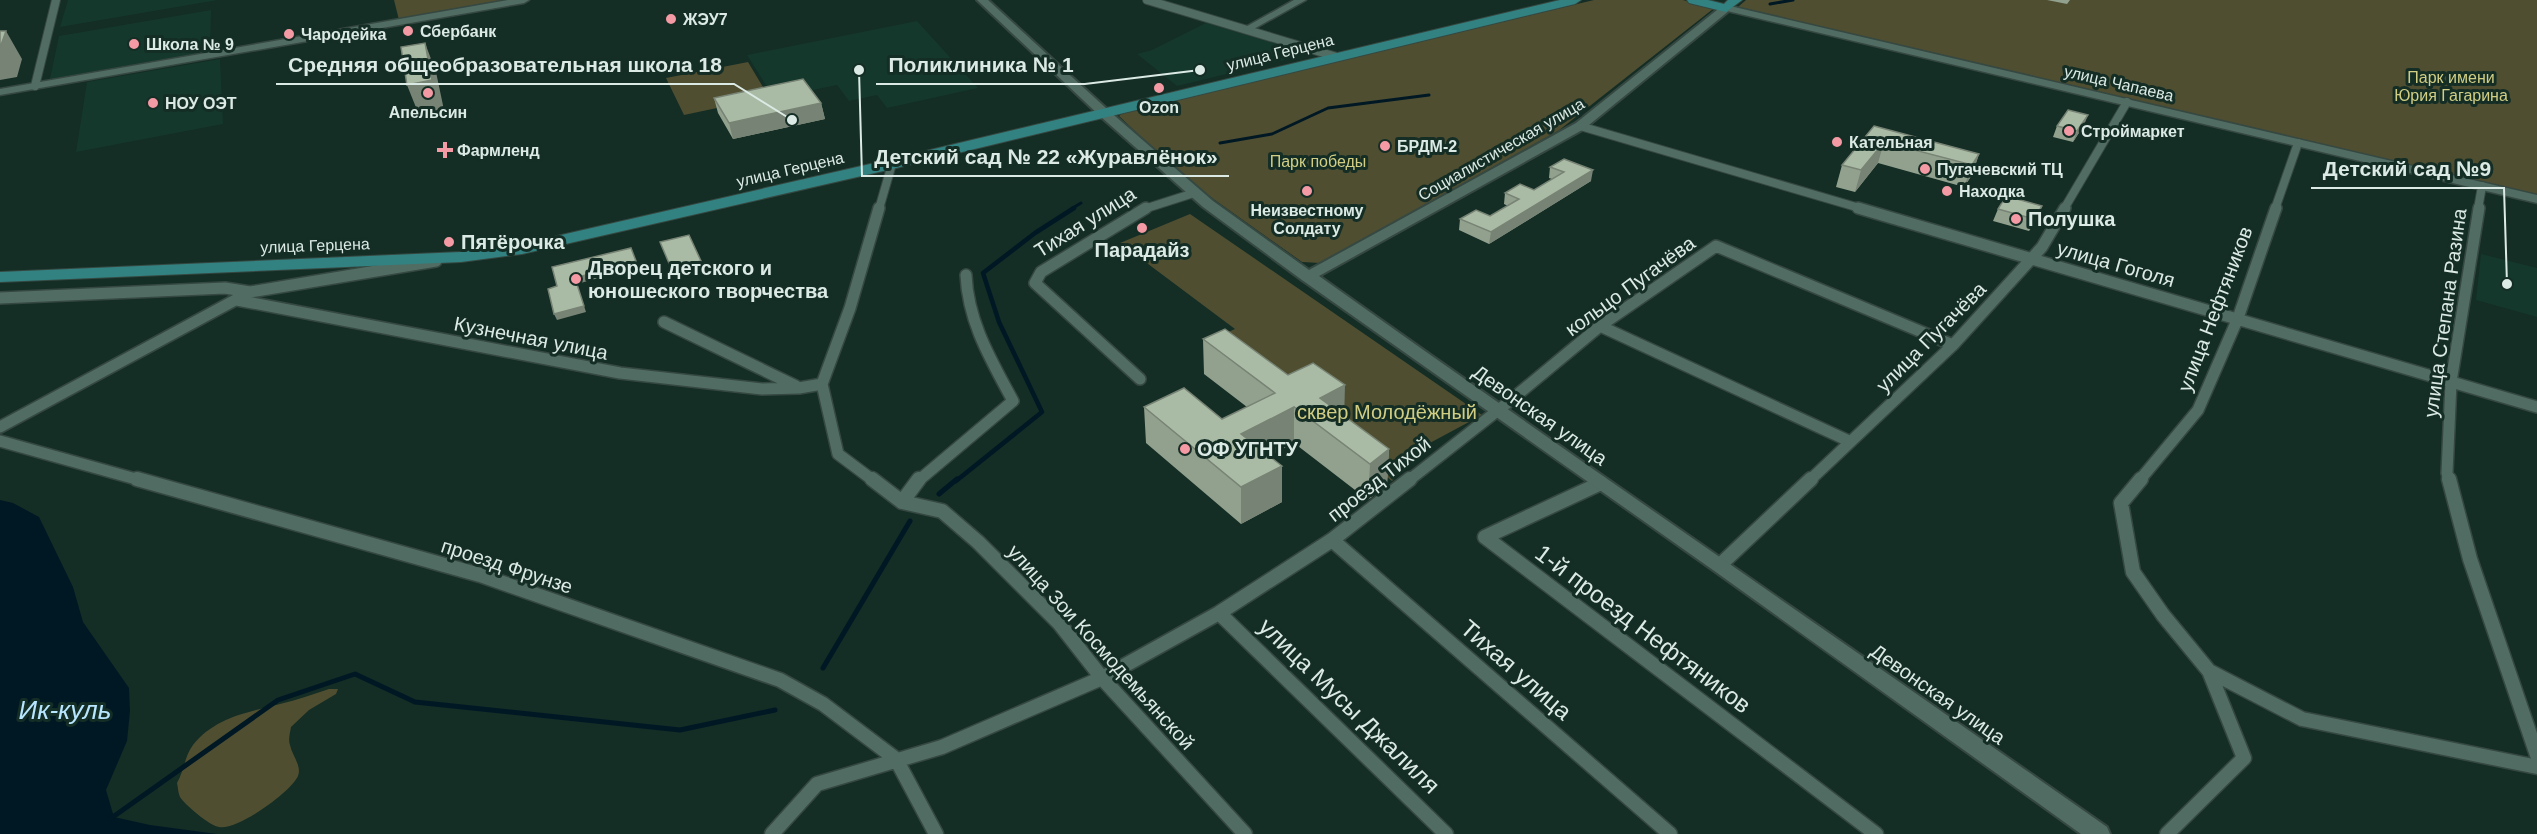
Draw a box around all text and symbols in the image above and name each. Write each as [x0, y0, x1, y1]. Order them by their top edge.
place label: ЖЭУ7 [682, 11, 728, 28]
marker: ЖЭУ7 [664, 12, 678, 26]
place label: Сбербанк [420, 23, 497, 40]
marker: Сбербанк [401, 24, 415, 38]
place label: Чародейка [301, 26, 386, 43]
marker: Чародейка [282, 27, 296, 41]
street label: улица Герцена [1225, 31, 1335, 74]
place label: Школа № 9 [146, 36, 234, 53]
marker: Школа № 9 [127, 37, 141, 51]
callout: Средняя общеобразовательная школа 18 [276, 45, 734, 84]
callout: Поликлиника № 1 [876, 45, 1085, 84]
text: Средняя общеобразовательная школа 18 [288, 53, 722, 76]
text: Поликлиника № 1 [888, 53, 1074, 76]
street label: улица Чапаева [2063, 63, 2175, 104]
park label: Парк имени Юрия Гагарина [2394, 69, 2508, 104]
marker: Ozon [1152, 81, 1166, 95]
marker: Апельсин [421, 86, 435, 100]
place label: НОУ ОЭТ [165, 95, 237, 112]
street label: Социалистическая улица [1415, 95, 1587, 204]
marker: НОУ ОЭТ [146, 96, 160, 110]
place label: Ozon [1139, 99, 1179, 116]
place label: Апельсин [389, 104, 467, 121]
place label: Строймаркет [2081, 123, 2185, 140]
marker: Строймаркет [2062, 124, 2076, 138]
place label: Кательная [1849, 134, 1933, 151]
marker: Кательная [1830, 135, 1844, 149]
callout: Детский сад № 22 «Журавлёнок» [862, 137, 1229, 176]
place label: БРДМ-2 [1397, 138, 1457, 155]
marker: БРДМ-2 [1378, 139, 1392, 153]
place label: Фармленд [457, 142, 540, 159]
marker: Фармленд [438, 143, 452, 157]
text: Детский сад № 22 «Журавлёнок» [874, 145, 1218, 168]
street label: улица Герцена [735, 149, 845, 190]
callout: Детский сад №9 [2311, 149, 2504, 188]
park label: Парк победы [1270, 153, 1366, 170]
text: Детский сад №9 [2323, 157, 2491, 180]
place label: Пугачевский ТЦ [1937, 161, 2063, 178]
marker: Пугачевский ТЦ [1918, 162, 1932, 176]
street label: Тихая улица [1031, 182, 1140, 262]
place label: Находка [1959, 183, 2025, 200]
marker: Неизвестному Солдату [1300, 184, 1314, 198]
marker: Находка [1940, 184, 1954, 198]
place label: Неизвестному Солдату [1250, 202, 1364, 237]
street label: улица Степана Разина [2419, 206, 2471, 419]
place label: Полушка [2028, 208, 2116, 230]
marker: Полушка [2009, 212, 2023, 226]
marker: Парадайз [1135, 221, 1149, 235]
street label: улица Нефтяников [2173, 223, 2257, 395]
place label: Пятёрочка [461, 231, 566, 253]
street label: кольцо Пугачёва [1561, 231, 1700, 340]
street label: улица Герцена [260, 235, 370, 256]
marker: Пятёрочка [442, 235, 456, 249]
street label: улица Гоголя [2055, 237, 2177, 291]
place label: Парадайз [1095, 239, 1189, 261]
place label: Дворец детского и юношеского творчества [588, 257, 829, 302]
marker: Дворец детского и юношеского творчества [569, 272, 583, 286]
street label: улица Пугачёва [1872, 277, 1991, 396]
street label: Кузнечная улица [452, 312, 611, 364]
street label: Девонская улица [1469, 360, 1612, 470]
park label: сквер Молодёжный [1297, 401, 1477, 423]
street label: проезд Тихой [1323, 432, 1435, 526]
place label: ОФ УГНТУ [1197, 438, 1299, 460]
marker: ОФ УГНТУ [1178, 442, 1192, 456]
street label: проезд Фрунзе [438, 534, 576, 598]
street label: 1-й проезд Нефтяников [1530, 539, 1756, 718]
street label: улица Зои Космодемьянской [1003, 540, 1199, 754]
street label: улица Мусы Джалиля [1253, 612, 1445, 799]
street label: Тихая улица [1455, 614, 1578, 725]
street label: Девонская улица [1867, 639, 2010, 749]
water label: Ик-куль [19, 695, 111, 725]

